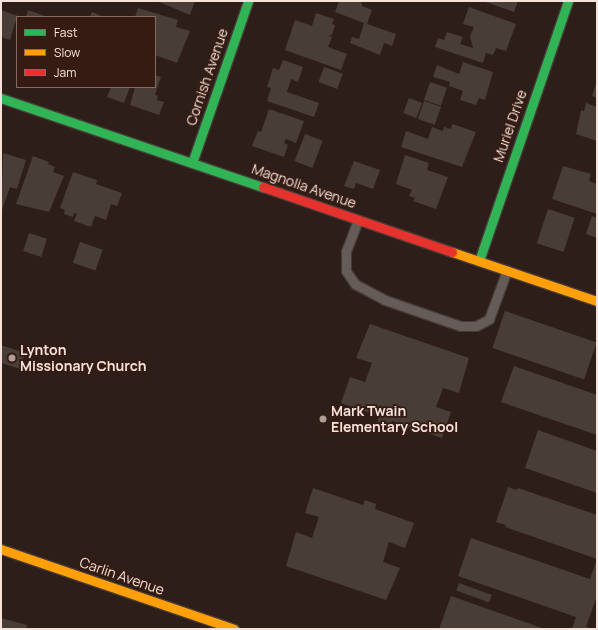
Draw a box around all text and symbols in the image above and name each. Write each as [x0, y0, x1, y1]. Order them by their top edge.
legend [16, 16, 156, 88]
text: Fast [54, 24, 78, 41]
street label: Cornish Avenue [183, 26, 231, 128]
text: Slow [54, 44, 80, 61]
text: Jam [54, 64, 76, 81]
street label: Muriel Drive [490, 88, 530, 164]
street label: Magnolia Avenue [250, 160, 358, 212]
place label: Lynton Missionary Church [20, 342, 147, 374]
marker: Lynton Missionary Church [7, 353, 17, 363]
place label: Mark Twain Elementary School [331, 403, 458, 436]
marker: Mark Twain Elementary School [318, 414, 328, 424]
street label: Carlin Avenue [77, 554, 167, 598]

